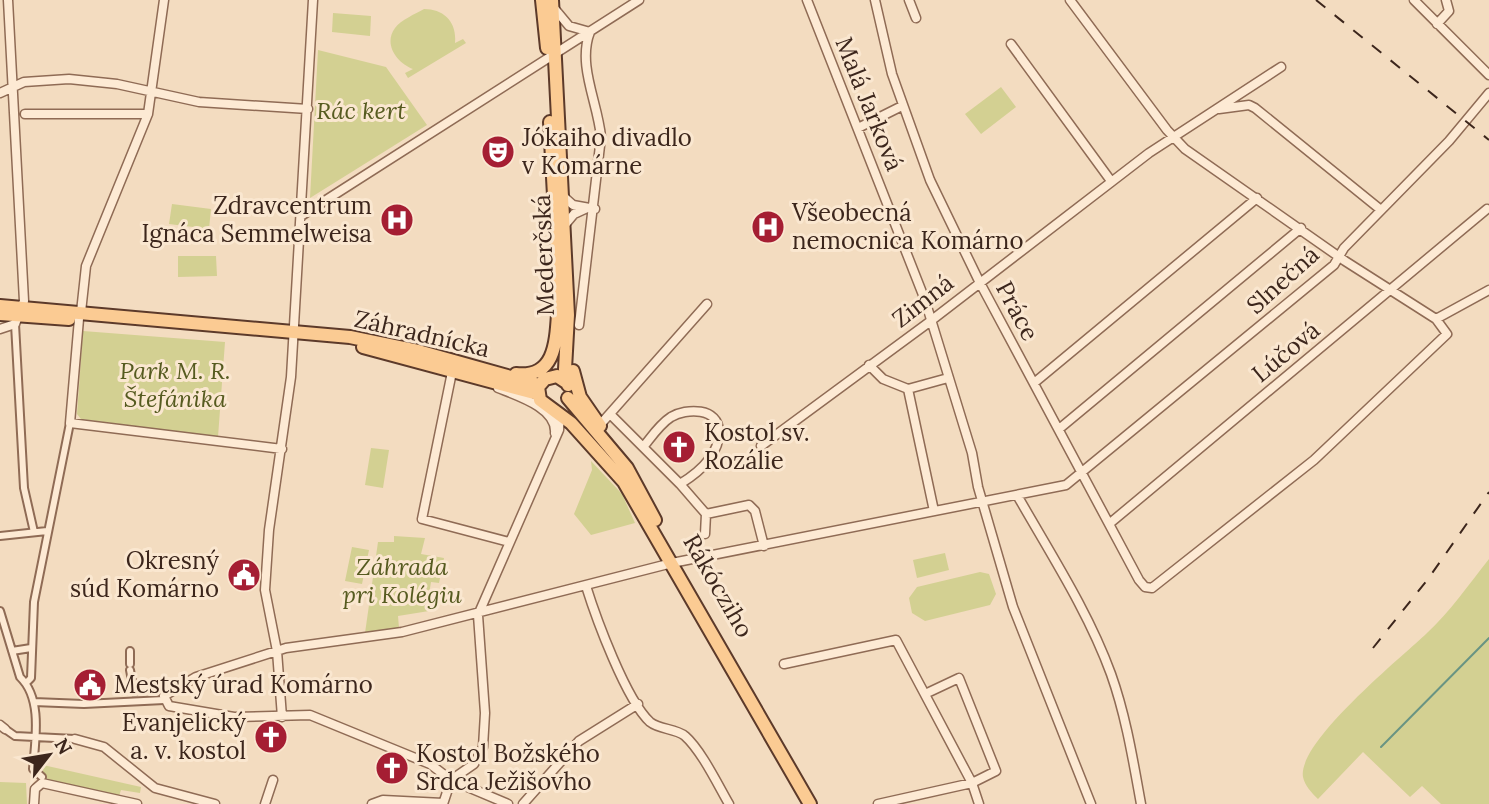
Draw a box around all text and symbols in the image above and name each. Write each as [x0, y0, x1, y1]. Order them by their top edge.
street label: Malá Jarková [829, 32, 910, 175]
park label: Rác kert [316, 95, 406, 126]
place label: Jókaiho divadlo v Komárne [521, 122, 692, 181]
theatre icon: Jókaiho divadlo v Komárne [479, 133, 517, 171]
place label: Zdravcentrum Ignáca Semmelweisa [142, 190, 372, 249]
street label: Mederčská [526, 194, 561, 316]
place label: Všeobecná nemocnica Komárno [791, 197, 1023, 256]
hospital icon: Zdravcentrum Ignáca Semmelweisa [378, 201, 416, 239]
hospital icon: Všeobecná nemocnica Komárno [749, 208, 787, 246]
street label: Slnečná [1240, 239, 1325, 320]
street label: Zimná [886, 267, 960, 334]
street label: Práce [989, 276, 1046, 346]
street label: Záhradnícka [352, 303, 493, 364]
street label: Lúčová [1245, 314, 1326, 389]
park label: Park M. R. Štefánika [119, 355, 231, 414]
place label: Kostol sv. Rozálie [704, 417, 810, 476]
church icon: Kostol sv. Rozálie [660, 428, 698, 466]
street label: Rákócziho [676, 529, 760, 643]
place label: Okresný súd Komárno [70, 545, 219, 604]
park label: Záhrada pri Kolégiu [342, 551, 462, 610]
public building icon: Okresný súd Komárno [225, 556, 263, 594]
public building icon: Mestský úrad Komárno [71, 666, 109, 704]
place label: Mestský úrad Komárno [114, 669, 373, 700]
place label: Evanjelický a. v. kostol [122, 707, 246, 766]
church icon: Evanjelický a. v. kostol [252, 718, 290, 756]
north arrow [14, 720, 84, 790]
text: N [50, 734, 78, 759]
place label: Kostol Božského Srdca Ježišovho [416, 738, 600, 797]
church icon: Kostol Božského Srdca Ježišovho [373, 749, 411, 787]

